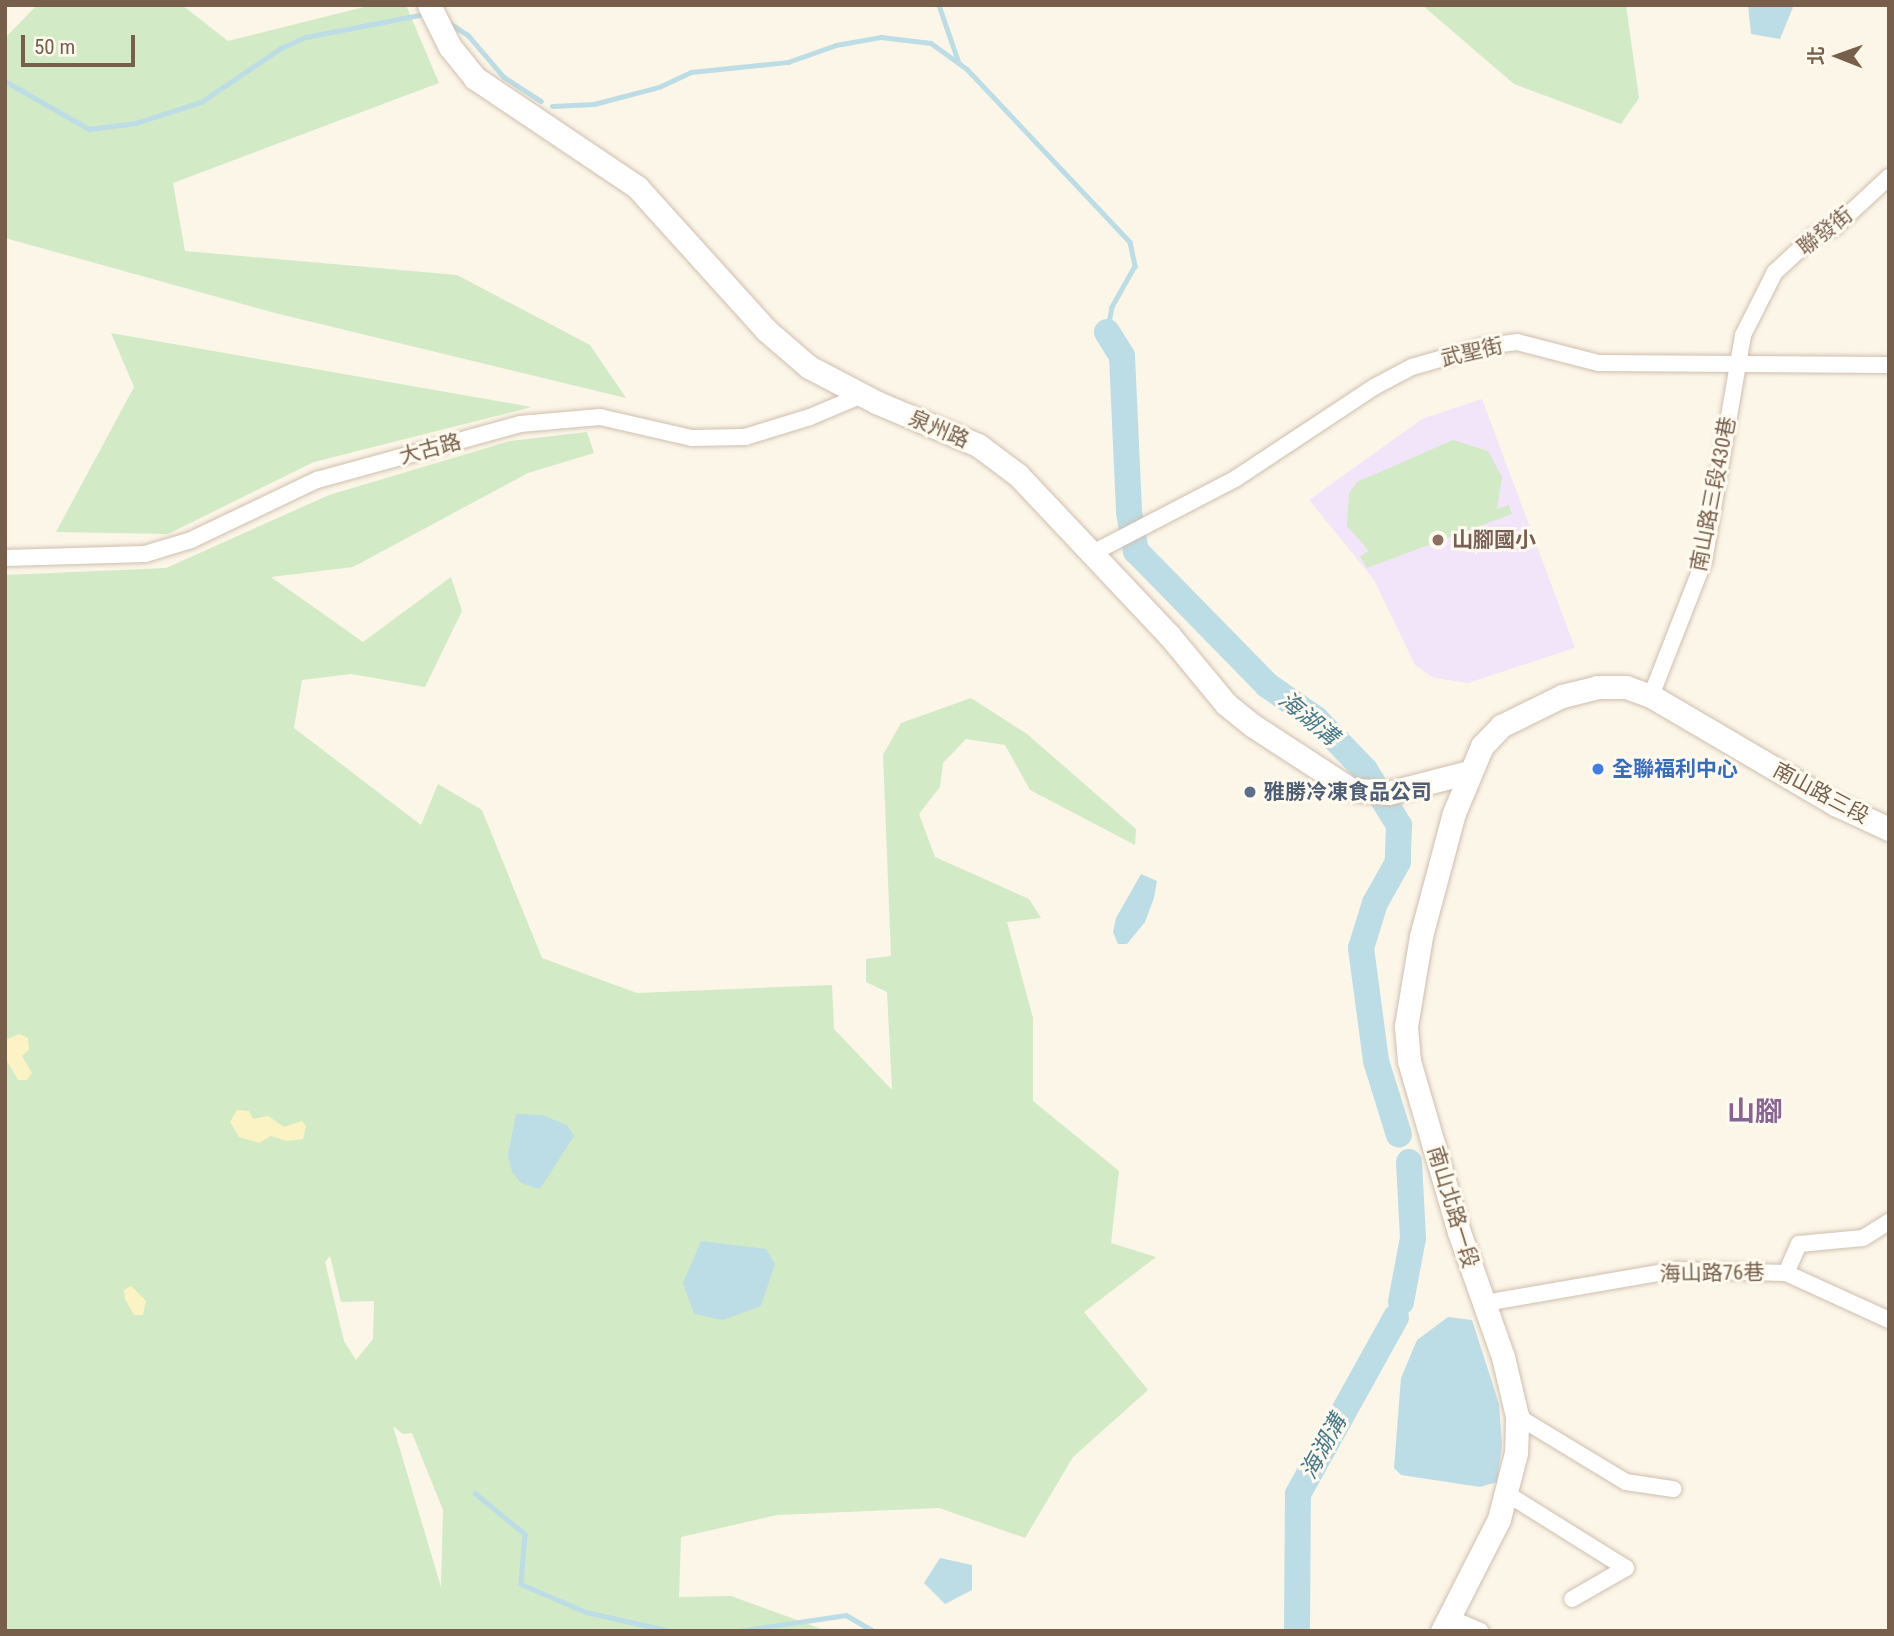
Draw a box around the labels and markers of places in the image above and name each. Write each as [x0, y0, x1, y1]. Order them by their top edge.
place label: 山腳國小 [1452, 527, 1536, 553]
marker: 山腳國小 [1430, 532, 1446, 548]
place label: 全聯福利中心 [1612, 756, 1738, 782]
marker: 全聯福利中心 [1590, 761, 1606, 777]
place label: 雅勝冷凍食品公司 [1264, 779, 1432, 805]
marker: 雅勝冷凍食品公司 [1242, 784, 1258, 800]

